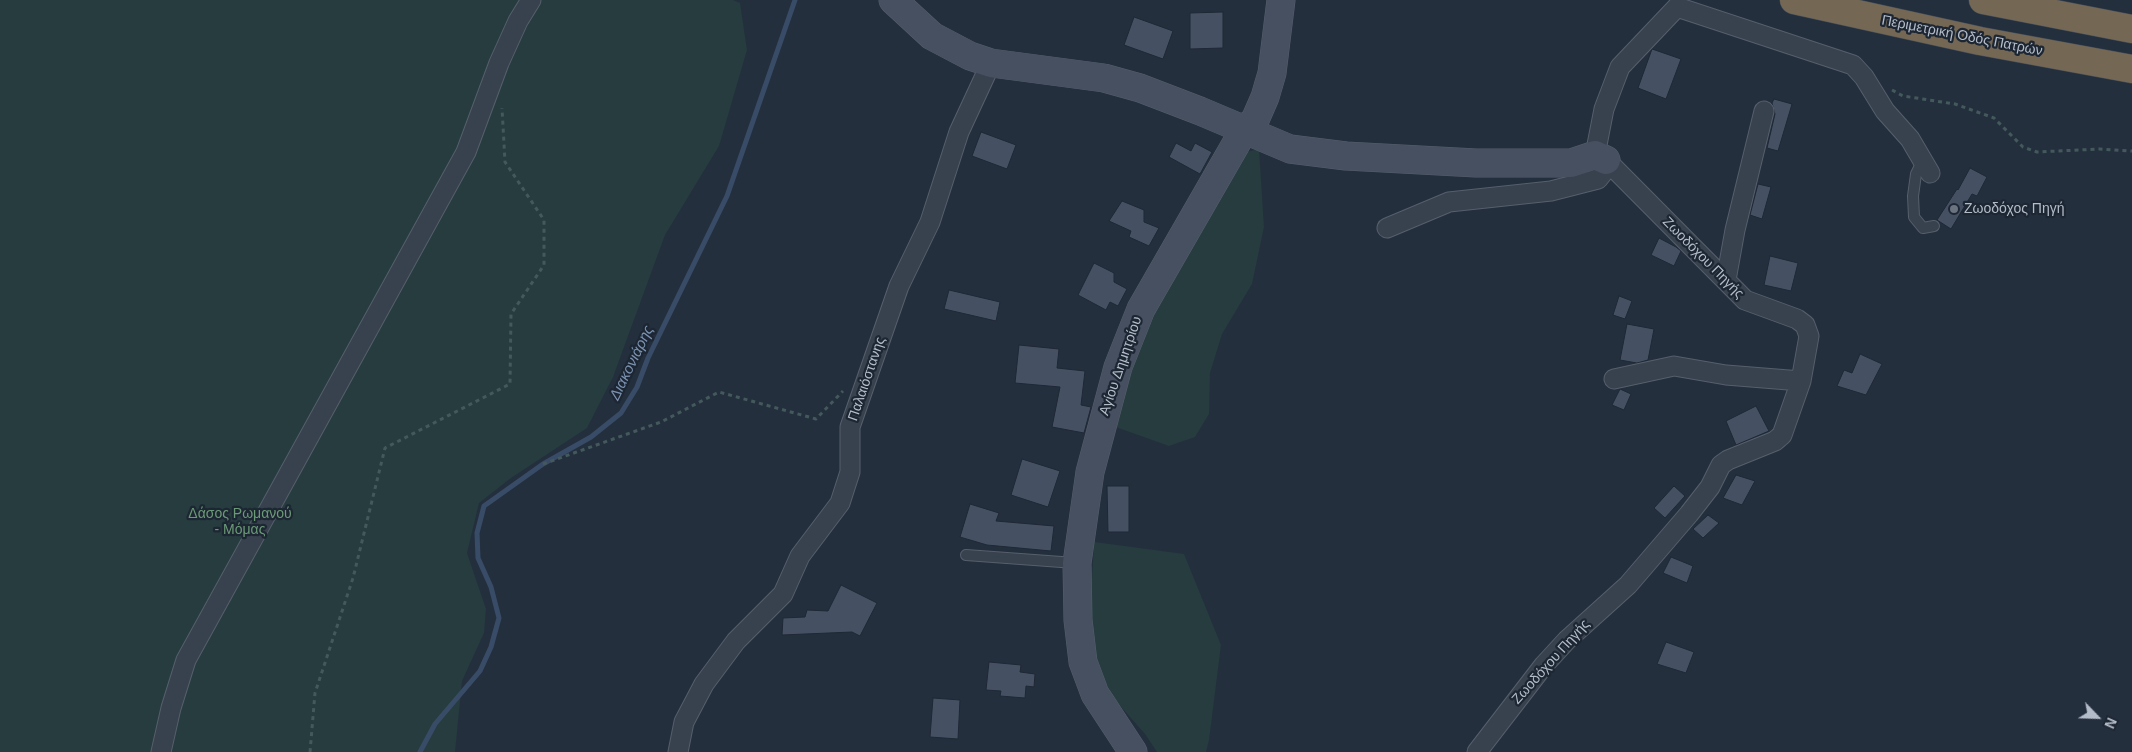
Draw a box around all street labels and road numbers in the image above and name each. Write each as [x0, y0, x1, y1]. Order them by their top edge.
street label: Περιμετρική Οδός Πατρών [1880, 12, 2044, 60]
street label: Ζωοδόχου Πηγής [1659, 214, 1747, 302]
street label: Αγίου Δημητρίου [1096, 314, 1146, 418]
street label: Παλαιόστανης [845, 335, 889, 423]
street label: Ζωοδόχου Πηγής [1509, 616, 1593, 708]

